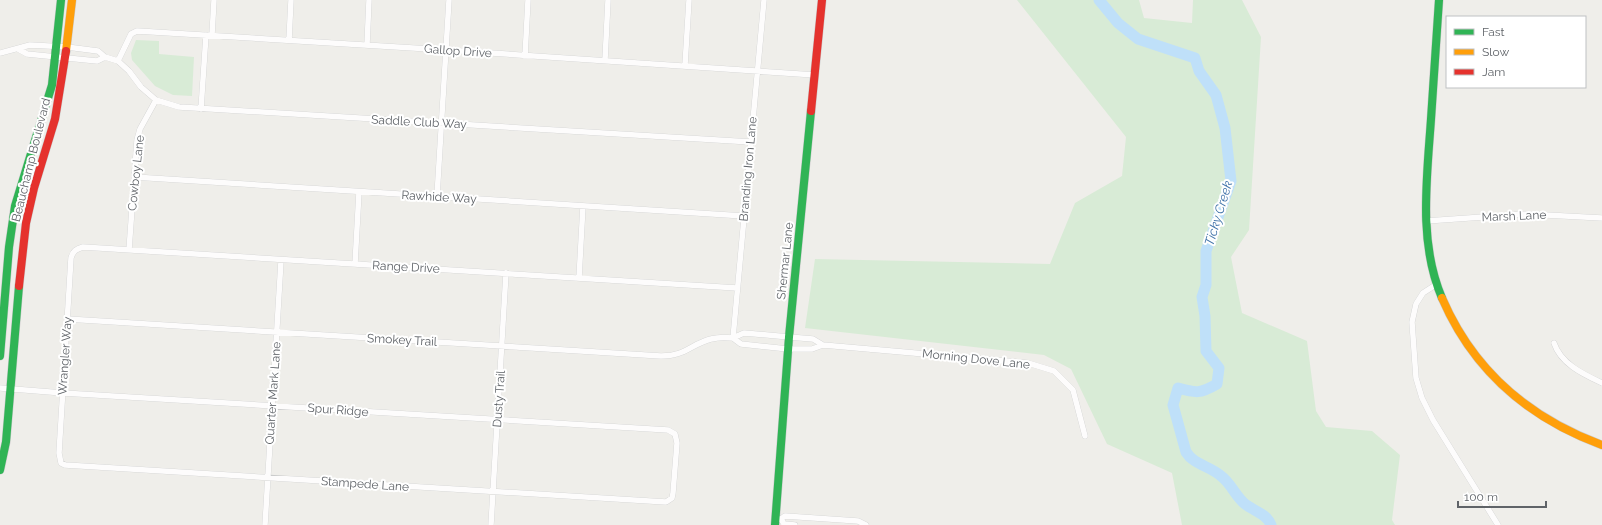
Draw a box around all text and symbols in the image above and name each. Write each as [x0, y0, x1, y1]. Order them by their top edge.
legend [1446, 16, 1586, 88]
text: Fast [1482, 25, 1505, 39]
street label: Gallop Drive [424, 42, 492, 60]
text: Slow [1482, 45, 1509, 59]
text: Jam [1482, 65, 1505, 79]
street label: Beauchamp Boulevard [9, 97, 53, 223]
street label: Saddle Club Way [371, 113, 468, 132]
street label: Branding Iron Lane [736, 116, 760, 222]
street label: Cowboy Lane [125, 134, 147, 212]
water label: Ticky Creek [1202, 179, 1235, 247]
street label: Rawhide Way [401, 188, 477, 206]
street label: Marsh Lane [1481, 208, 1547, 224]
street label: Shermar Lane [774, 222, 796, 300]
street label: Range Drive [372, 258, 440, 276]
street label: Wrangler Way [55, 316, 75, 396]
street label: Smokey Trail [367, 331, 438, 349]
street label: Quarter Mark Lane [262, 341, 284, 445]
street label: Morning Dove Lane [921, 346, 1031, 372]
street label: Dusty Trail [490, 369, 508, 428]
street label: Spur Ridge [307, 401, 369, 419]
street label: Stampede Lane [320, 474, 410, 494]
scale bar [1458, 483, 1546, 509]
text: 100 m [1464, 490, 1498, 504]

